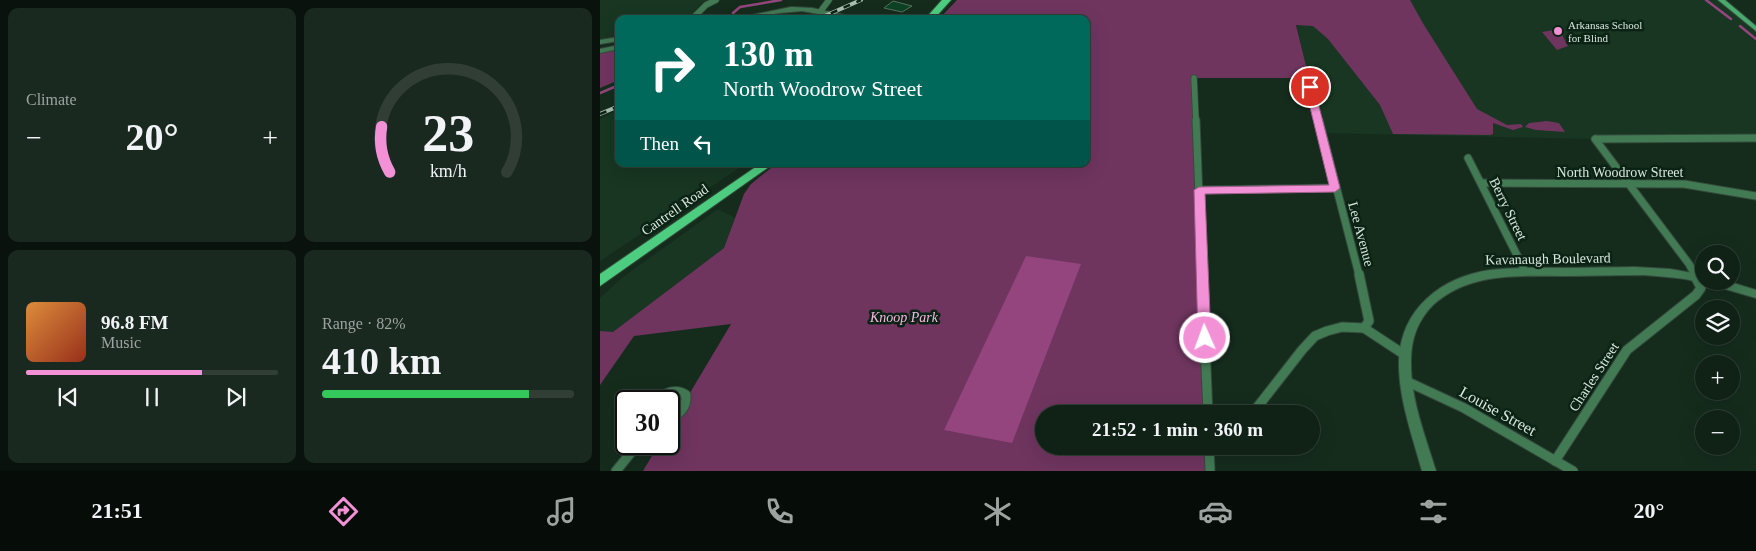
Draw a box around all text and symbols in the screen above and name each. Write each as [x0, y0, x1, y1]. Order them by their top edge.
place label: Arkansas School for Blind [1568, 19, 1642, 44]
marker: Arkansas School for Blind [1552, 25, 1564, 37]
icon: right [640, 35, 705, 100]
text: 130 m [723, 35, 813, 74]
pin [1289, 66, 1331, 108]
icon: arrive [1296, 73, 1324, 101]
text: North Woodrow Street [723, 76, 922, 101]
text: Climate [26, 91, 77, 108]
text: 23 [422, 105, 474, 162]
text: 20° [125, 116, 179, 158]
text: − [26, 122, 42, 153]
text: + [262, 122, 278, 153]
icon: left [689, 130, 717, 158]
text: Then [640, 133, 679, 154]
text: km/h [430, 161, 466, 181]
street label: North Woodrow Street [1557, 165, 1684, 180]
street label: Berry Street [1486, 175, 1530, 243]
street label: Cantrell Road [639, 181, 711, 239]
street label: Lee Avenue [1345, 200, 1377, 268]
map controls [1695, 245, 1740, 455]
button: search [1695, 245, 1740, 290]
street label: Kavanaugh Boulevard [1485, 250, 1611, 268]
button: layers [1695, 300, 1740, 345]
park label: Knoop Park [869, 310, 939, 325]
position arrow [1178, 311, 1230, 363]
text: 96.8 FM [101, 312, 169, 333]
text: Range · 82% [322, 315, 406, 332]
text: Music [101, 334, 141, 351]
text: 410 km [322, 340, 441, 382]
street label: Charles Street [1566, 340, 1622, 414]
button: + [1695, 355, 1740, 400]
icon: previous [54, 383, 82, 411]
icon: pause [138, 383, 166, 411]
icon: next [222, 383, 250, 411]
street label: Louise Street [1457, 383, 1540, 439]
speed limit sign: 30 [615, 390, 680, 455]
button: − [1695, 410, 1740, 455]
text: 21:52 · 1 min · 360 m [1092, 419, 1263, 440]
icon: directions [326, 494, 361, 529]
icon: music [544, 494, 579, 529]
icon: phone [762, 494, 797, 529]
icon: climate [980, 494, 1015, 529]
icon: car [1198, 494, 1233, 529]
icon: filters [1416, 494, 1451, 529]
text: 21:51 [91, 498, 143, 523]
text: 20° [1634, 498, 1664, 523]

